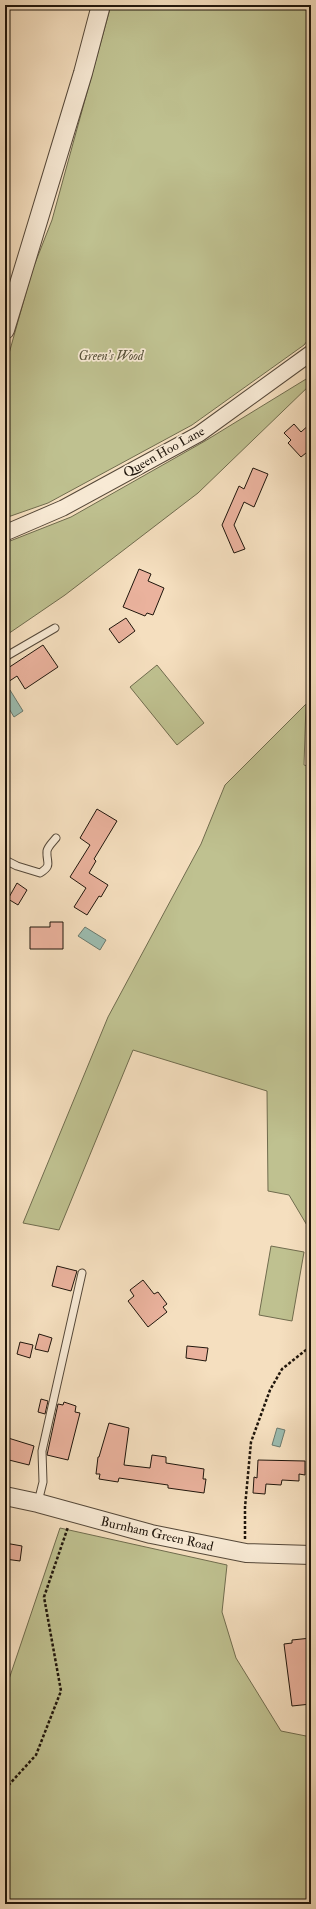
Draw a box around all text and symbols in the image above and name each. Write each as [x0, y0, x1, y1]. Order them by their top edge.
park label: Green's Wood [79, 348, 145, 364]
street label: Queen Hoo Lane [120, 423, 208, 481]
street label: Burnham Green Road [99, 1513, 215, 1555]

